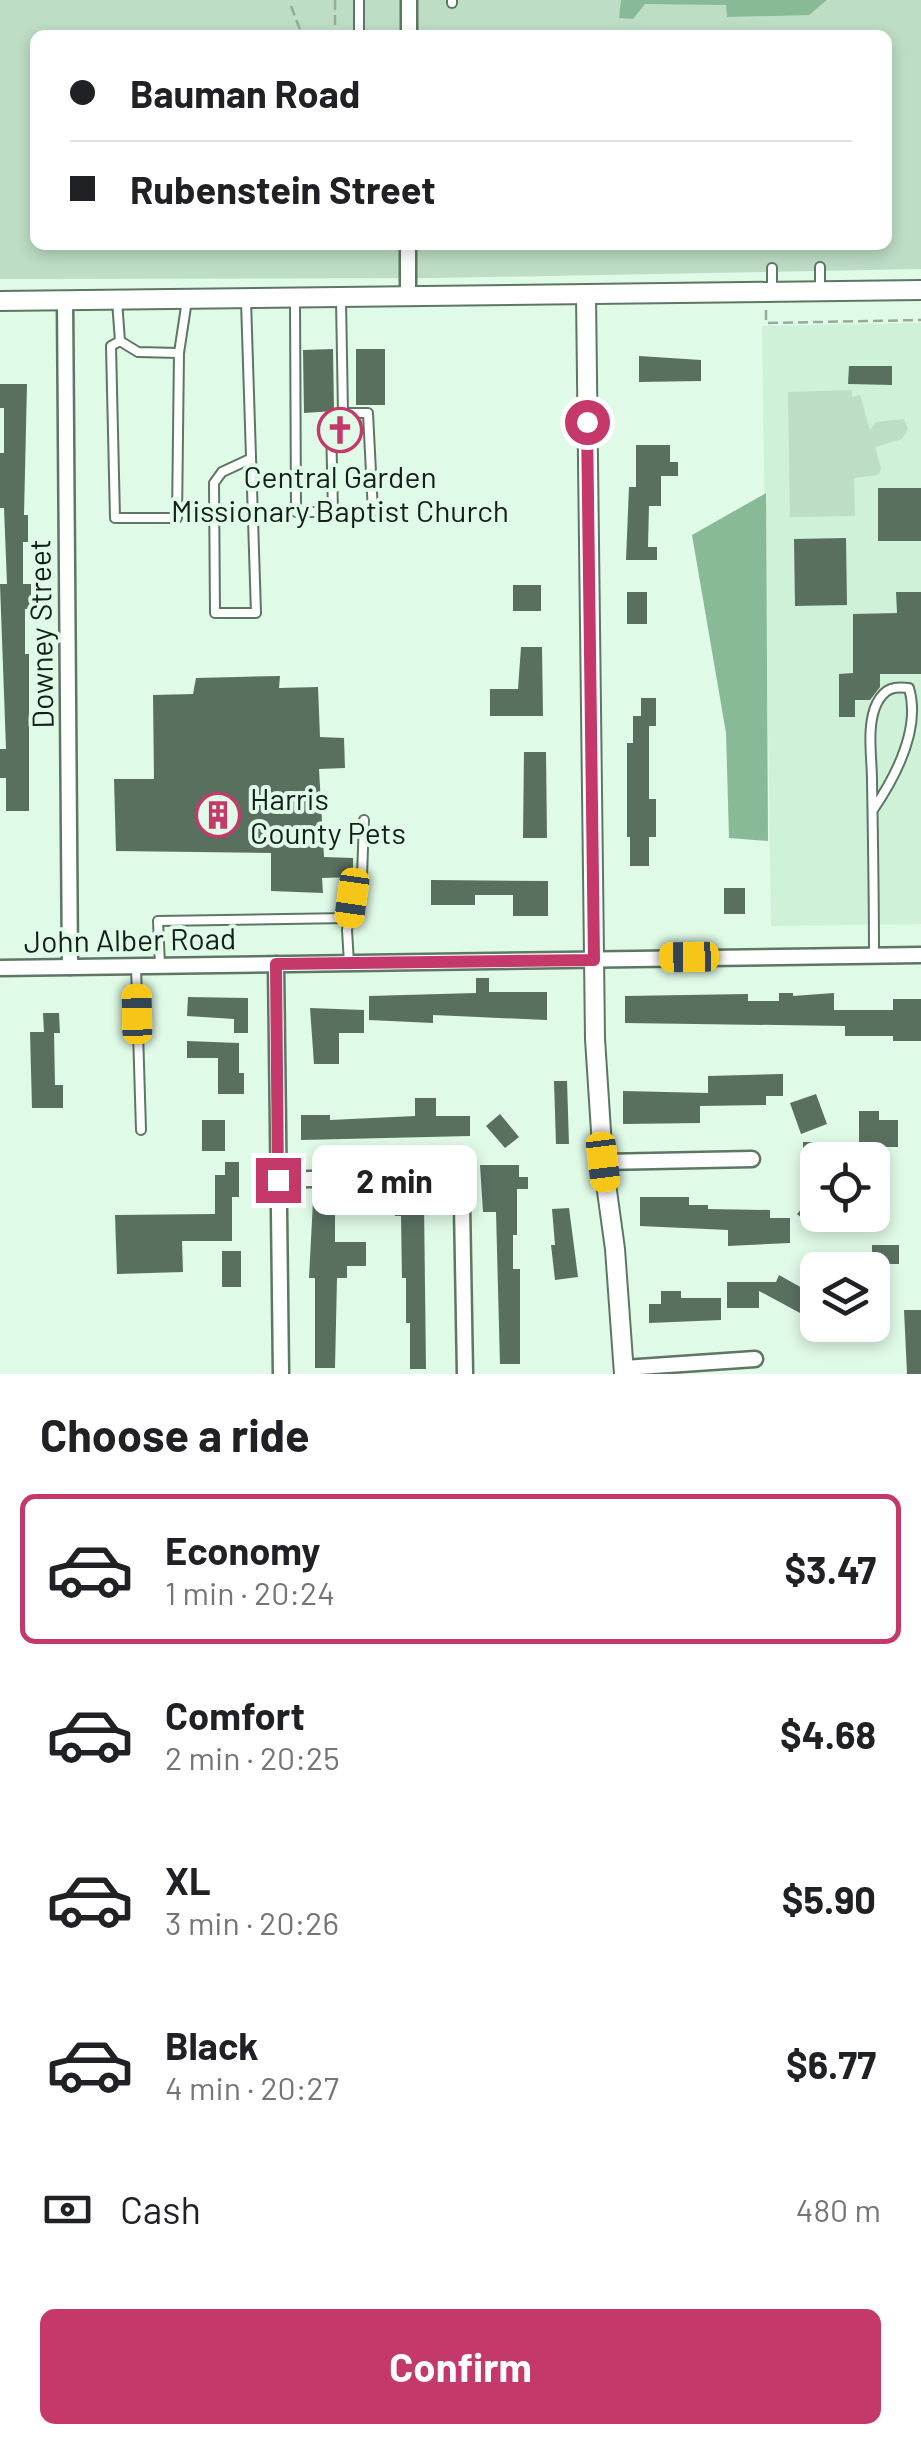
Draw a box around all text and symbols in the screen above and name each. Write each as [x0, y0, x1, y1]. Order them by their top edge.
text: Bauman Road [130, 70, 360, 116]
text: Rubenstein Street [130, 166, 436, 212]
route start [565, 400, 610, 445]
church icon: Central Garden Missionary Baptist Church [317, 407, 363, 453]
place label: Central Garden Missionary Baptist Church [171, 458, 509, 528]
street label: Downey Street [20, 539, 60, 729]
place label: Harris County Pets [250, 780, 406, 850]
building icon: Harris County Pets [195, 792, 241, 838]
car [333, 866, 371, 930]
street label: John Alber Road [23, 919, 237, 959]
car [659, 941, 719, 973]
car [121, 984, 153, 1044]
car [584, 1130, 622, 1194]
map controls [800, 1142, 890, 1342]
button: locate [800, 1142, 890, 1232]
callout: 2 min [313, 1145, 478, 1215]
route end [256, 1158, 301, 1203]
text: 2 min [356, 1161, 433, 1199]
button: layers [800, 1252, 890, 1342]
text: Choose a ride [40, 1407, 310, 1461]
icon: car [45, 1524, 135, 1614]
text: Economy [165, 1527, 320, 1573]
text: $3.47 [784, 1546, 876, 1592]
text: 1 min · 20:24 [165, 1573, 335, 1611]
icon: car [45, 1689, 135, 1779]
text: Comfort [165, 1692, 305, 1738]
text: $4.68 [780, 1711, 876, 1757]
text: 2 min · 20:25 [165, 1738, 340, 1776]
icon: car [45, 1854, 135, 1944]
text: XL [165, 1857, 211, 1903]
text: $5.90 [782, 1876, 876, 1922]
text: 3 min · 20:26 [165, 1903, 339, 1941]
icon: car [45, 2019, 135, 2109]
text: Black [165, 2022, 259, 2068]
text: $6.77 [786, 2041, 876, 2087]
text: 4 min · 20:27 [165, 2068, 339, 2106]
icon: cash [40, 2182, 95, 2237]
text: Cash [120, 2186, 201, 2232]
text: 480 m [796, 2190, 881, 2228]
button: Confirm [40, 2309, 881, 2424]

